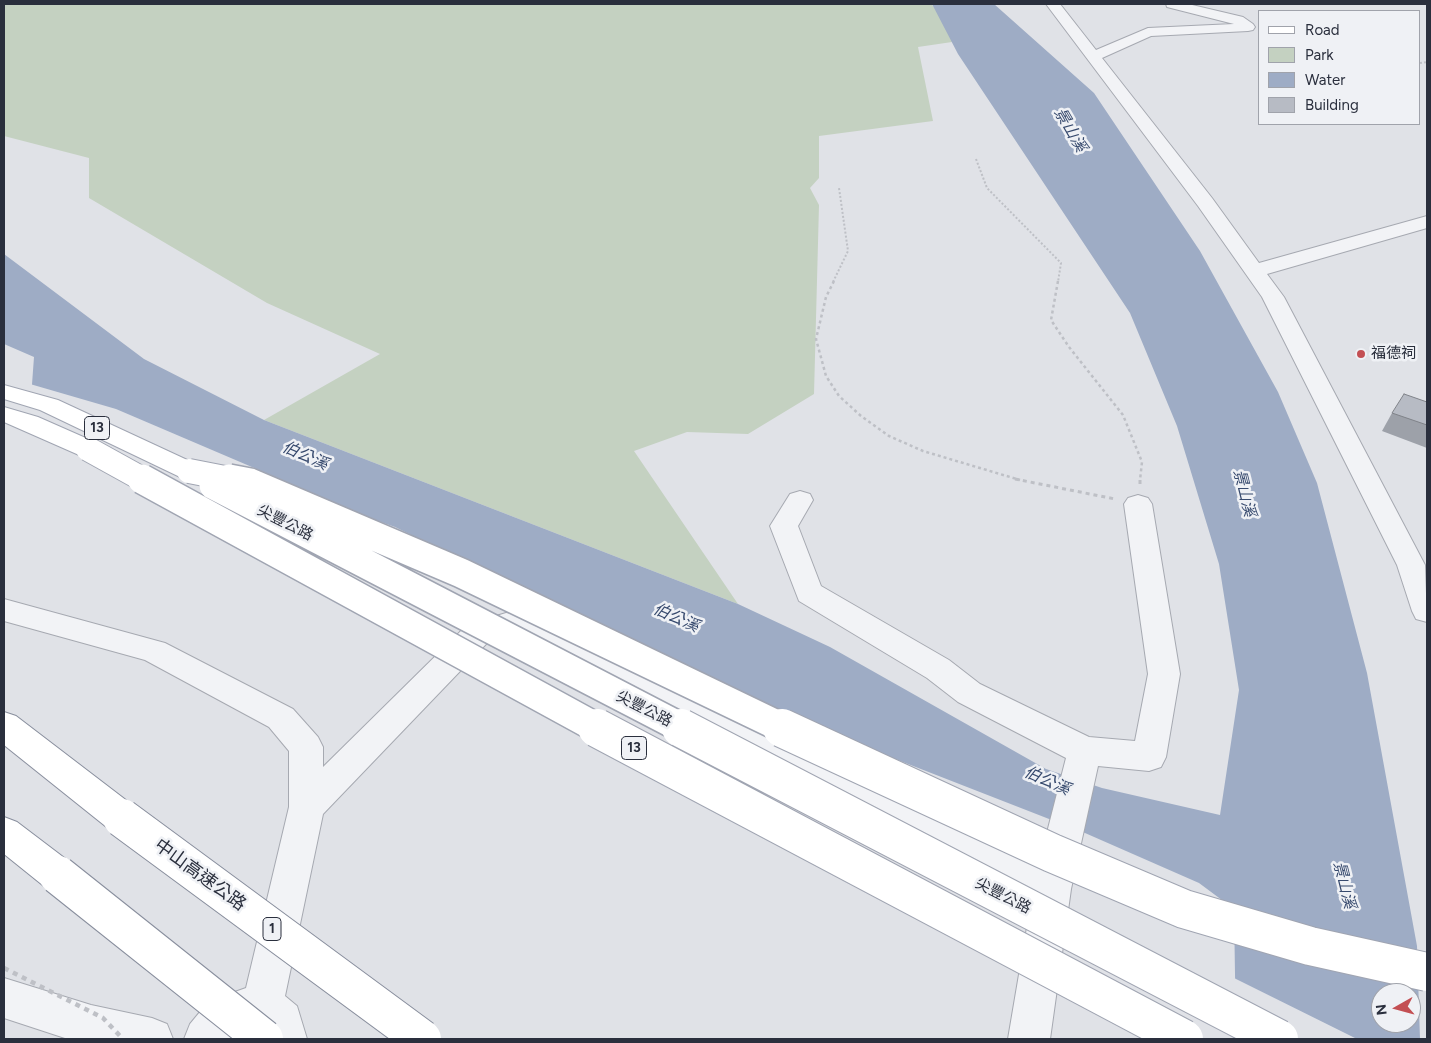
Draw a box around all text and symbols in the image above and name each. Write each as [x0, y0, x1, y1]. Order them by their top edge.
legend [1258, 10, 1421, 125]
text: Road [1305, 21, 1340, 39]
text: Park [1305, 46, 1334, 64]
text: Water [1305, 71, 1345, 89]
text: Building [1305, 96, 1359, 114]
water label: 景山溪 [1050, 104, 1090, 156]
place label: 福德祠 [1371, 345, 1416, 363]
marker: 福德祠 [1355, 348, 1367, 360]
road number: 13 [84, 416, 110, 439]
water label: 伯公溪 [279, 437, 331, 475]
water label: 景山溪 [1229, 467, 1259, 519]
street label: 尖豐公路 [254, 501, 316, 545]
water label: 伯公溪 [650, 599, 702, 637]
street label: 尖豐公路 [613, 687, 675, 731]
road number: 13 [622, 736, 646, 760]
water label: 伯公溪 [1021, 762, 1073, 800]
street label: 中山高速公路 [150, 835, 250, 915]
water label: 景山溪 [1329, 859, 1359, 911]
street label: 尖豐公路 [972, 874, 1034, 918]
road number: 1 [263, 918, 281, 941]
north arrow [1371, 983, 1421, 1033]
text: N [1373, 1003, 1391, 1016]

